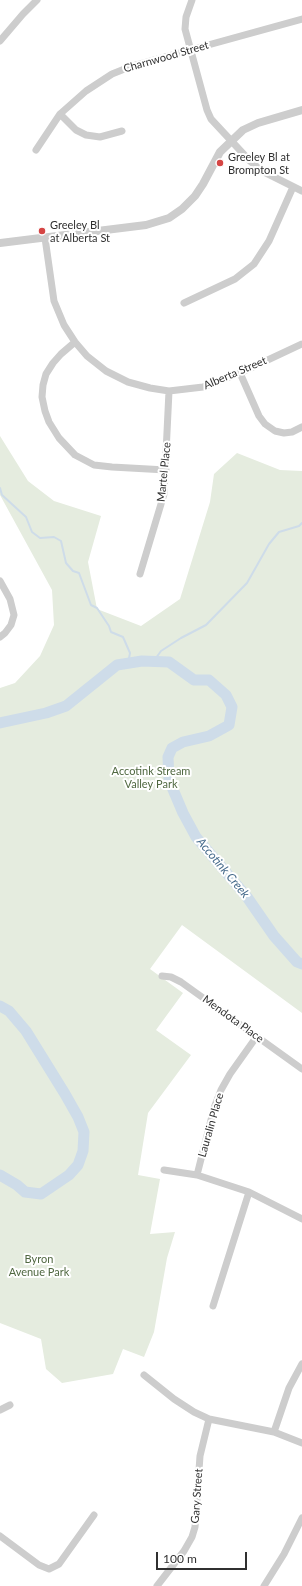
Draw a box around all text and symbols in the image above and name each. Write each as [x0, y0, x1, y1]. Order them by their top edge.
street label: Charnwood Street [122, 39, 210, 75]
place label: Greeley Bl at Brompton St [228, 150, 290, 176]
marker: Greeley Bl at Brompton St [215, 158, 225, 168]
place label: Greeley Bl at Alberta St [50, 218, 110, 244]
marker: Greeley Bl at Alberta St [37, 226, 47, 236]
street label: Alberta Street [202, 354, 268, 392]
street label: Martel Place [154, 441, 174, 503]
park label: Accotink Stream Valley Park [112, 764, 190, 790]
water label: Accotink Creek [194, 835, 252, 901]
street label: Mendota Place [200, 992, 266, 1046]
street label: Lauralin Place [196, 1091, 226, 1159]
park label: Byron Avenue Park [9, 1252, 69, 1278]
street label: Gary Street [189, 1468, 205, 1524]
scale bar [158, 1544, 249, 1570]
text: 100 m [163, 1551, 197, 1566]

